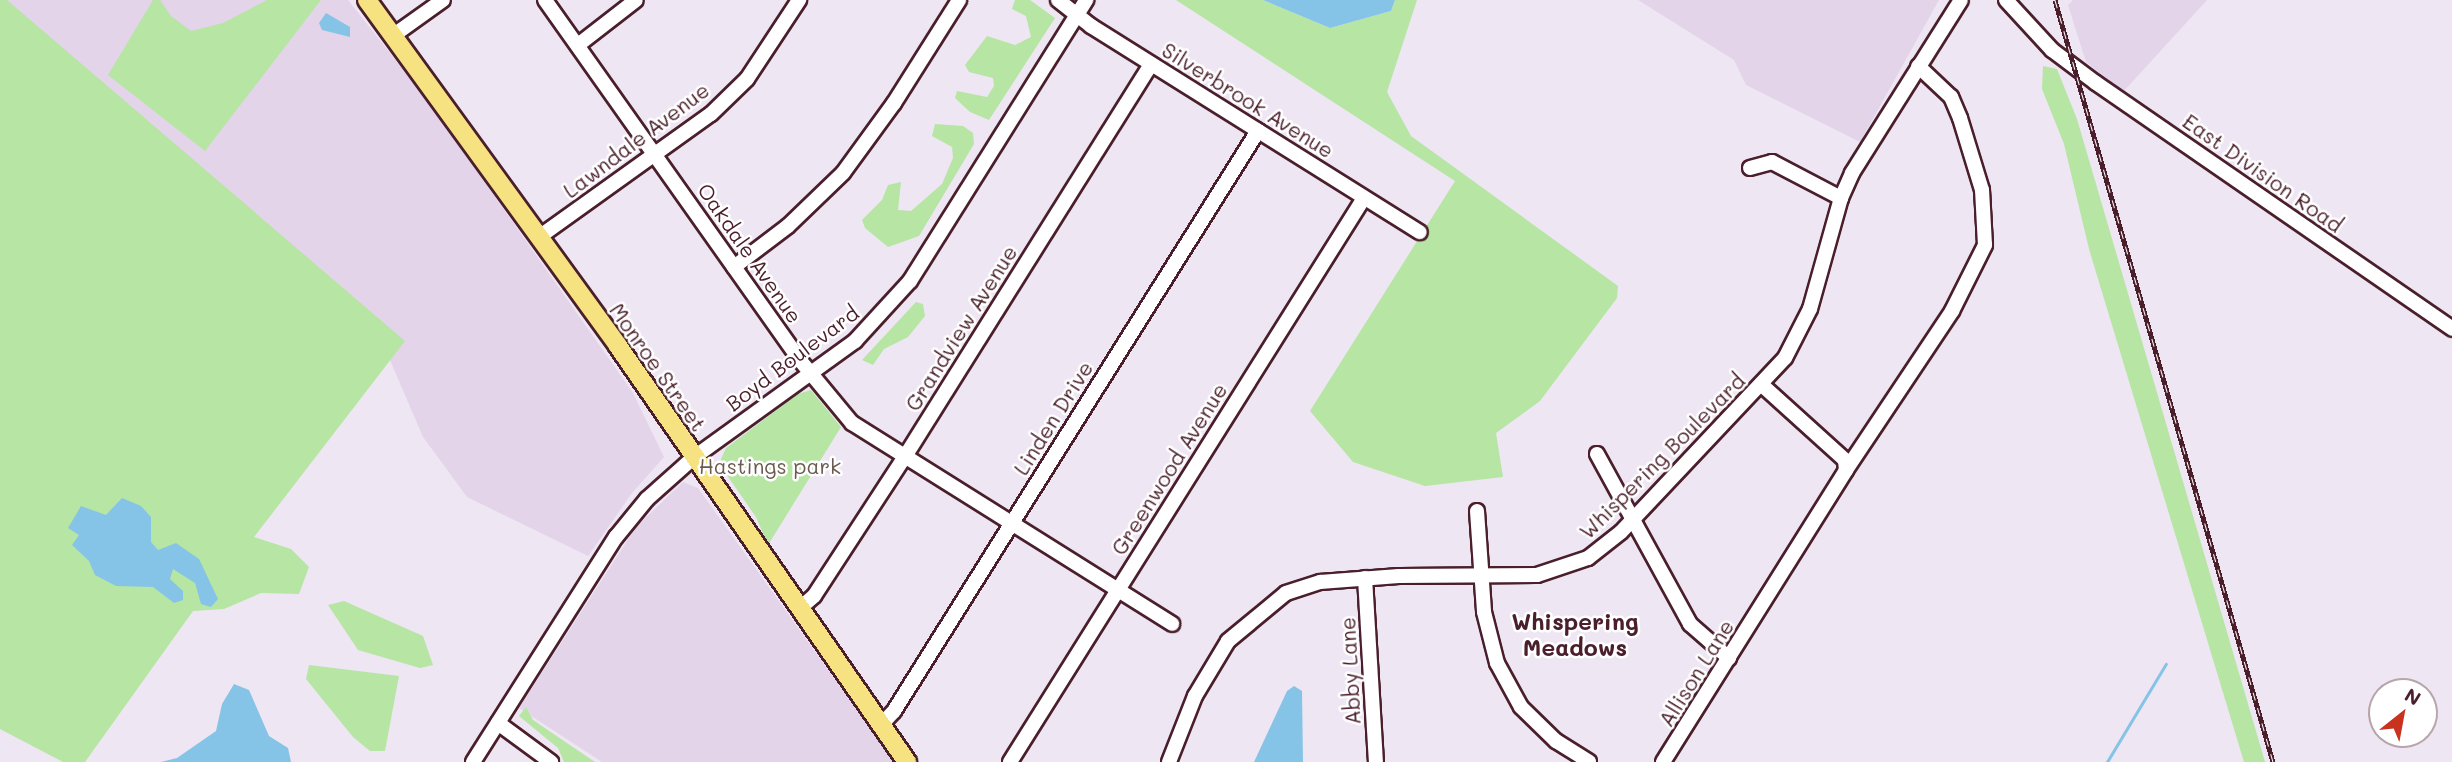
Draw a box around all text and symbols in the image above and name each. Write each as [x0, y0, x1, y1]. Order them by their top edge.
street label: Silverbrook Avenue [1158, 37, 1338, 163]
street label: Lawndale Avenue [558, 77, 714, 203]
street label: East Division Road [2178, 108, 2348, 238]
street label: Oakdale Avenue [692, 178, 808, 328]
street label: Grandview Avenue [900, 241, 1022, 415]
street label: Monroe Street [605, 298, 711, 436]
street label: Boyd Boulevard [721, 300, 863, 416]
street label: Linden Drive [1008, 357, 1098, 479]
street label: Whispering Boulevard [1574, 368, 1750, 544]
street label: Greenwood Avenue [1106, 379, 1232, 559]
park label: Hastings park [699, 453, 841, 479]
district label: Whispering Meadows [1511, 607, 1639, 661]
street label: Allison Lane [1653, 615, 1739, 731]
street label: Abby Lane [1335, 617, 1365, 725]
north arrow [2368, 678, 2438, 748]
text: N [2400, 682, 2426, 711]

